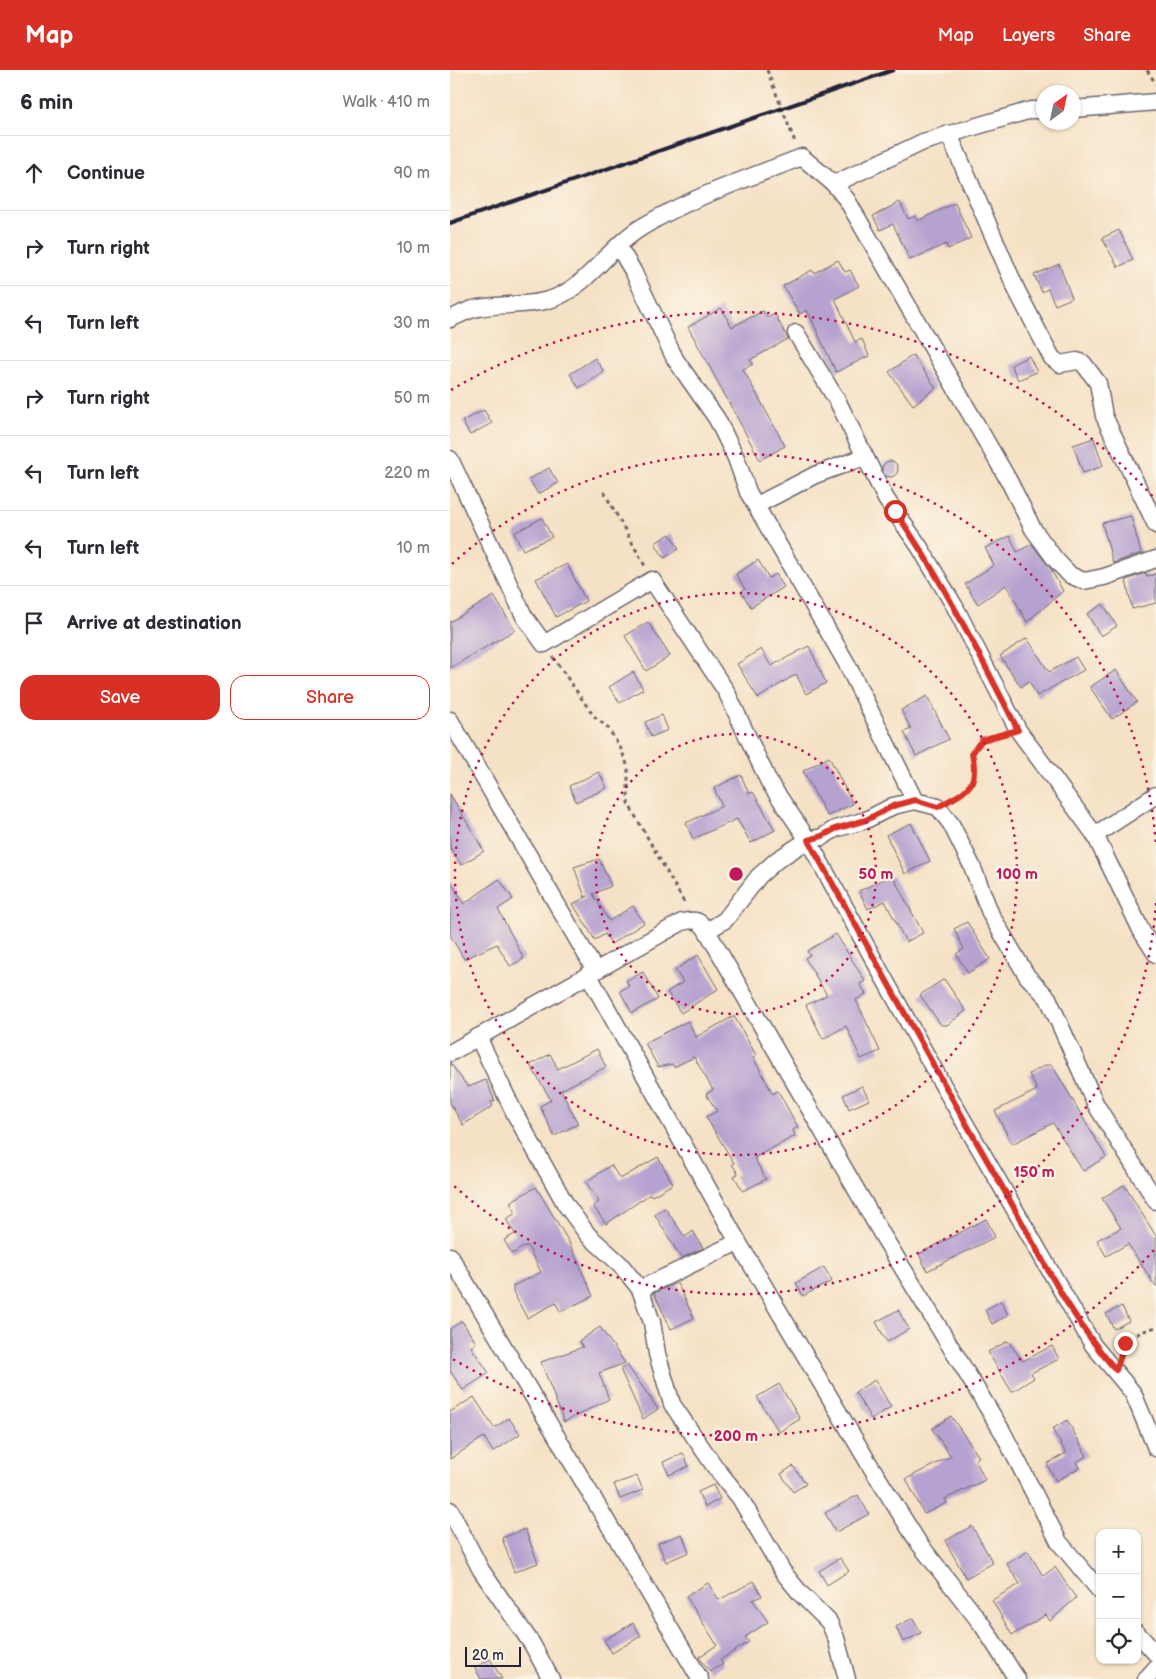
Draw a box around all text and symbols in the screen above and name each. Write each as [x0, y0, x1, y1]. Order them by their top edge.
text: Map [25, 21, 73, 50]
text: Map [938, 25, 974, 46]
text: Layers [1002, 25, 1055, 46]
text: Share [1083, 25, 1131, 46]
north arrow [1036, 85, 1081, 130]
text: 6 min [20, 90, 73, 115]
text: Walk · 410 m [343, 93, 430, 112]
icon: ahead [20, 159, 48, 187]
text: Continue [67, 162, 145, 185]
text: 90 m [394, 164, 430, 183]
icon: right [20, 234, 48, 262]
text: Turn right [67, 237, 150, 260]
text: 10 m [397, 239, 430, 258]
icon: left [20, 309, 48, 337]
text: Turn left [67, 312, 139, 335]
text: 30 m [393, 314, 430, 333]
icon: right [20, 384, 48, 412]
text: Turn right [67, 387, 150, 410]
text: 50 m [394, 389, 430, 408]
icon: left [20, 459, 48, 487]
text: Turn left [67, 462, 139, 485]
text: 220 m [384, 464, 430, 483]
route start [884, 500, 907, 523]
icon: left [20, 534, 48, 562]
text: Turn left [67, 537, 139, 560]
text: 10 m [397, 539, 430, 558]
icon: arrive [20, 609, 48, 637]
text: Arrive at destination [67, 612, 242, 635]
button: Save [20, 675, 220, 720]
button: Share [230, 675, 430, 720]
centre of rings [727, 865, 745, 883]
text: 50 m [859, 865, 894, 884]
text: 100 m [996, 865, 1038, 884]
text: 150 m [1013, 1163, 1055, 1182]
route end [1114, 1332, 1137, 1355]
text: 200 m [714, 1427, 758, 1446]
map controls [1096, 1529, 1141, 1664]
button: + [1096, 1529, 1141, 1574]
button: − [1096, 1574, 1141, 1619]
button: locate [1096, 1619, 1141, 1664]
scale bar [465, 1644, 521, 1667]
text: 20 m [472, 1647, 504, 1664]

